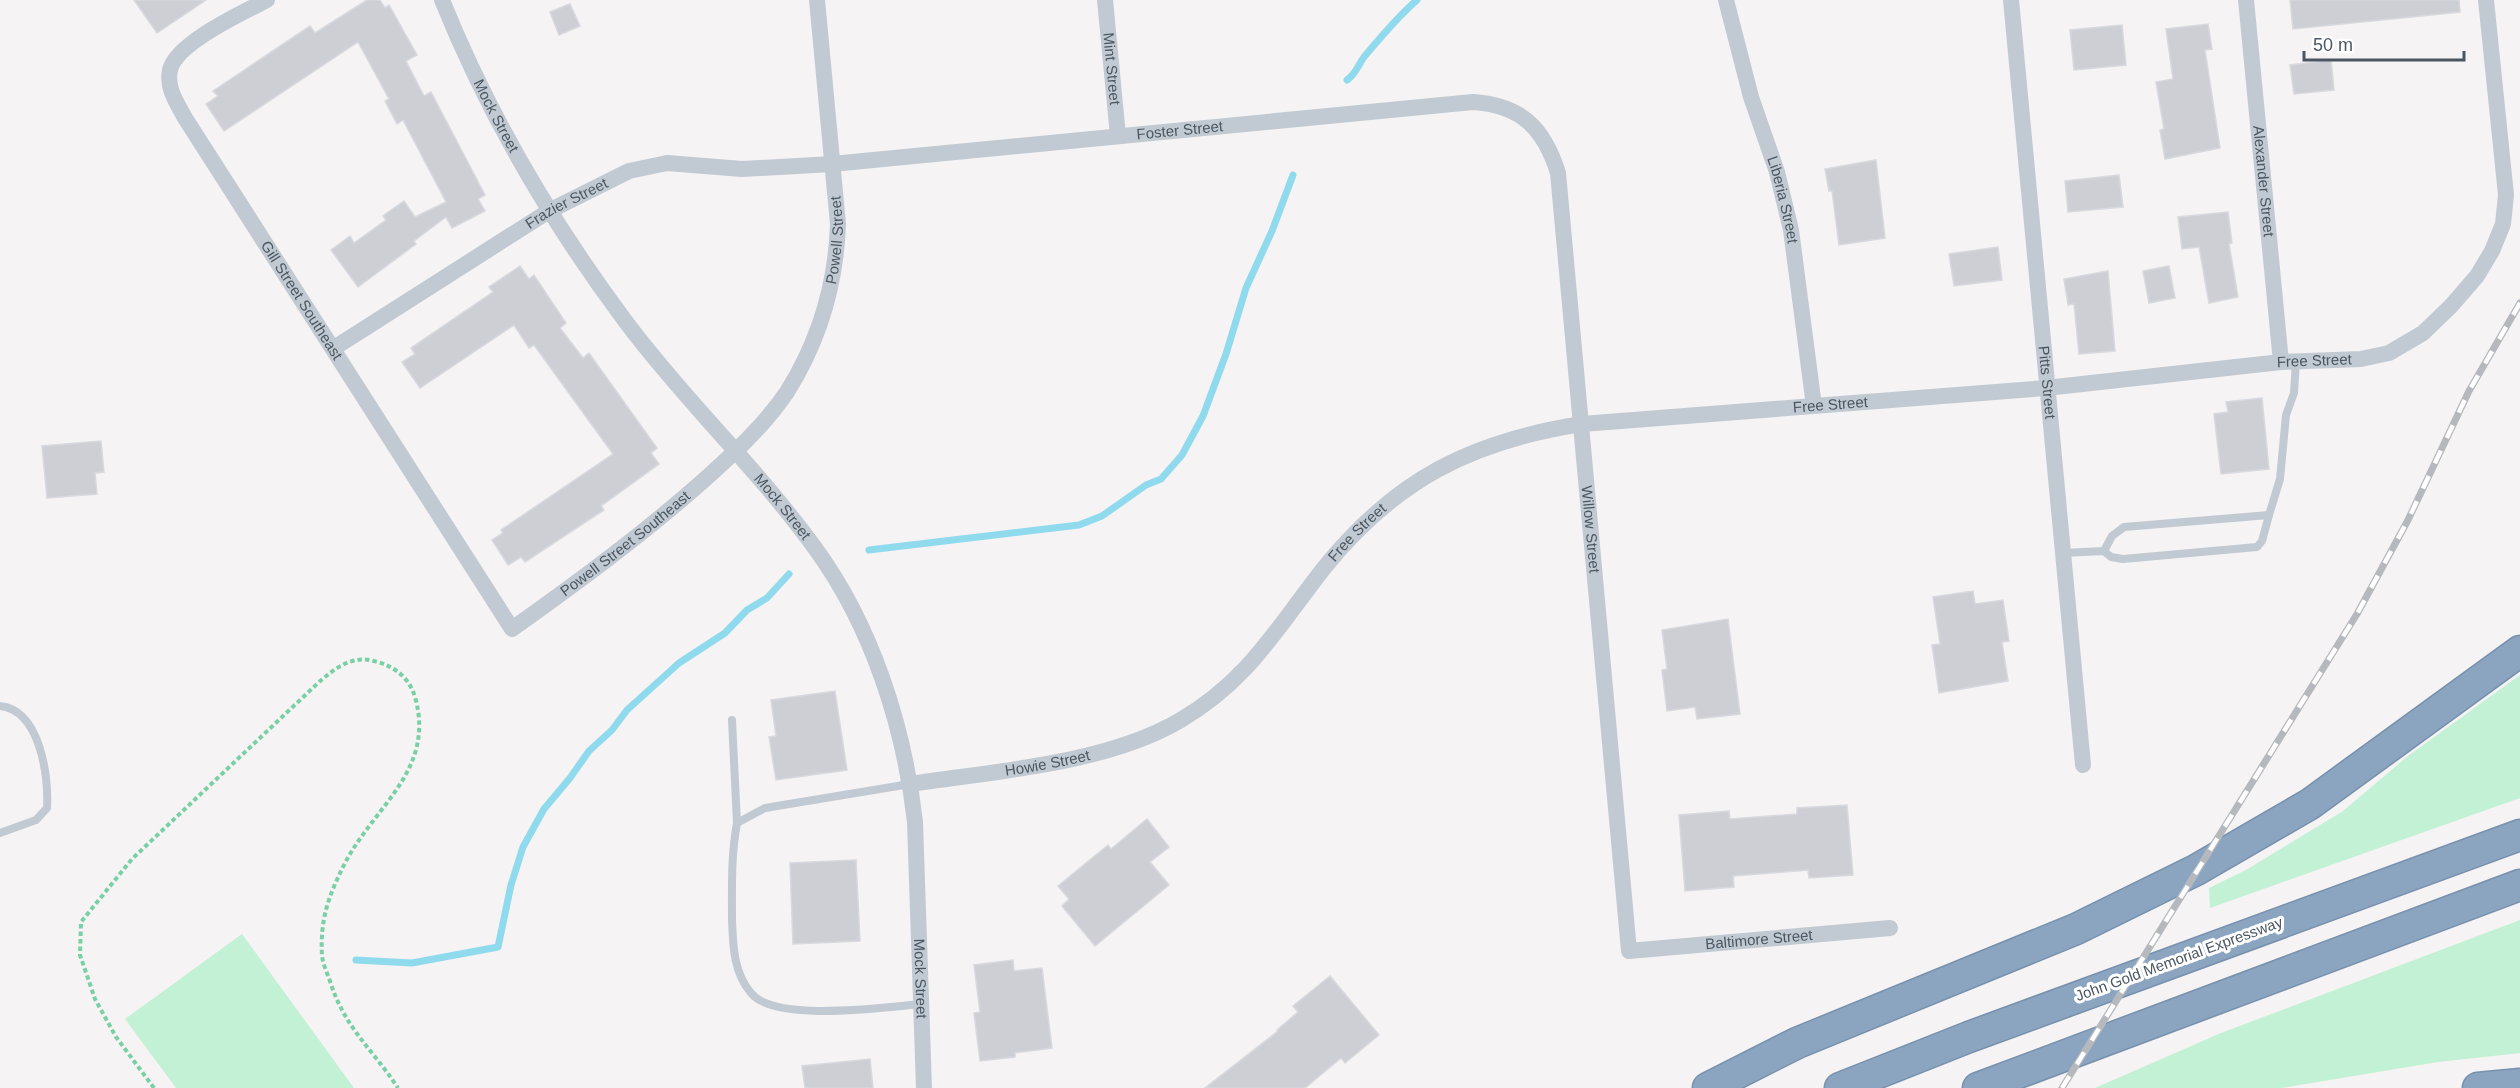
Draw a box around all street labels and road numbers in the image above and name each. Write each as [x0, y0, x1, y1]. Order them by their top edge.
street label: Mint Street [1100, 32, 1124, 106]
street label: Mock Street [471, 76, 523, 156]
street label: Foster Street [1136, 117, 1225, 142]
street label: Alexander Street [2250, 125, 2278, 238]
street label: Liberia Street [1764, 154, 1802, 245]
street label: Frazier Street [522, 174, 611, 232]
street label: Powell Street [822, 195, 846, 285]
street label: Gill Street Southeast [258, 238, 347, 363]
street label: Pitts Street [2036, 345, 2059, 420]
street label: Free Street [2276, 350, 2353, 370]
street label: Free Street [1792, 393, 1869, 416]
street label: Mock Street [751, 470, 815, 543]
street label: Willow Street [1579, 485, 1604, 574]
street label: Powell Street Southeast [557, 487, 694, 599]
street label: Free Street [1324, 499, 1390, 565]
street label: Howie Street [1004, 746, 1092, 779]
street label: John Gold Memorial Expressway [2073, 913, 2285, 1004]
street label: Baltimore Street [1705, 926, 1814, 952]
street label: Mock Street [911, 938, 931, 1020]

